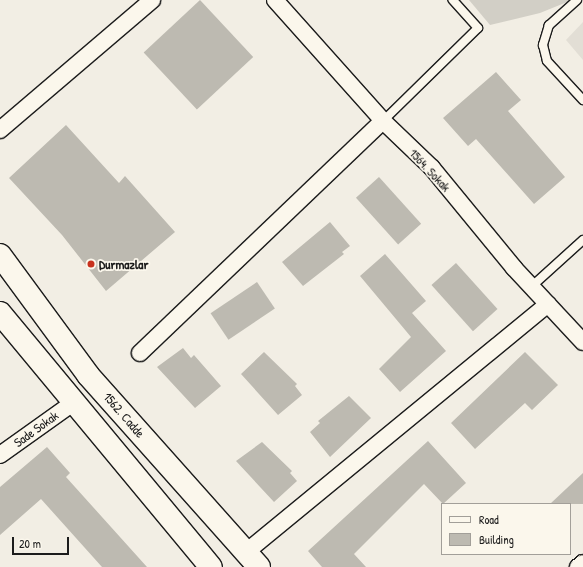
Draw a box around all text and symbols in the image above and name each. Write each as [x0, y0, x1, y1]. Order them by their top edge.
street label: 1564. Sokak [406, 145, 454, 195]
place label: Durmazlar [99, 256, 148, 272]
marker: Durmazlar [86, 259, 96, 269]
street label: 1562. Cadde [100, 389, 148, 441]
street label: Sade Sokak [11, 408, 61, 450]
legend [441, 503, 571, 555]
text: Road [479, 511, 499, 528]
scale bar [14, 529, 71, 555]
text: Building [479, 531, 514, 548]
text: 20 m [19, 535, 41, 552]

